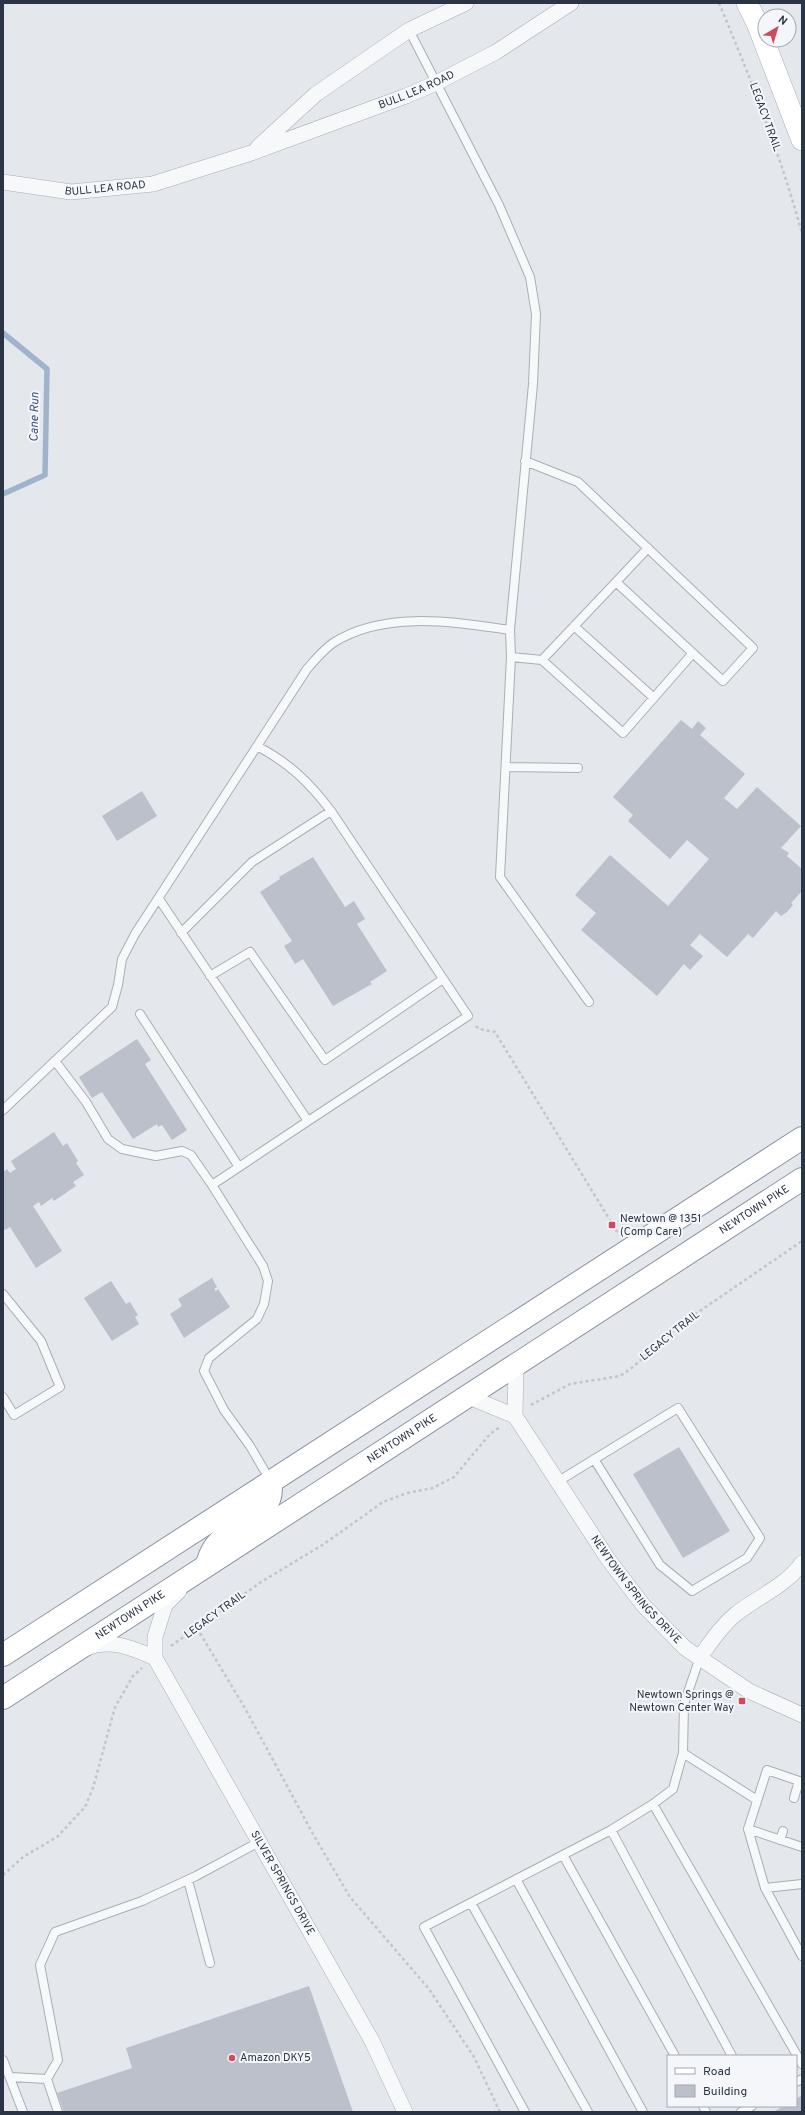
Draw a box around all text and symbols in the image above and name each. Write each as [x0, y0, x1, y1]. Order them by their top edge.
north arrow [757, 8, 797, 48]
text: N [775, 13, 790, 29]
street label: BULL LEA ROAD [377, 68, 457, 113]
street label: LEGACY TRAIL [746, 81, 784, 153]
street label: BULL LEA ROAD [64, 178, 146, 199]
water label: Cane Run [27, 392, 43, 442]
street label: NEWTOWN PIKE [717, 1182, 792, 1238]
place label: Newtown @ 1351 (Comp Care) [620, 1212, 701, 1239]
marker: Newtown @ 1351 (Comp Care) [607, 1220, 617, 1230]
street label: LEGACY TRAIL [637, 1308, 703, 1364]
street label: NEWTOWN PIKE [365, 1411, 440, 1467]
street label: NEWTOWN SPRINGS DRIVE [588, 1533, 684, 1647]
street label: NEWTOWN PIKE [93, 1587, 168, 1643]
street label: LEGACY TRAIL [182, 1588, 248, 1642]
place label: Newtown Springs @ Newtown Center Way [629, 1688, 734, 1715]
marker: Newtown Springs @ Newtown Center Way [737, 1696, 747, 1706]
street label: SILVER SPRINGS DRIVE [247, 1828, 318, 1938]
place label: Amazon DKY5 [240, 2051, 311, 2065]
marker: Amazon DKY5 [227, 2053, 237, 2063]
legend [667, 2055, 797, 2107]
text: Road [703, 2064, 731, 2080]
text: Building [703, 2084, 747, 2100]

